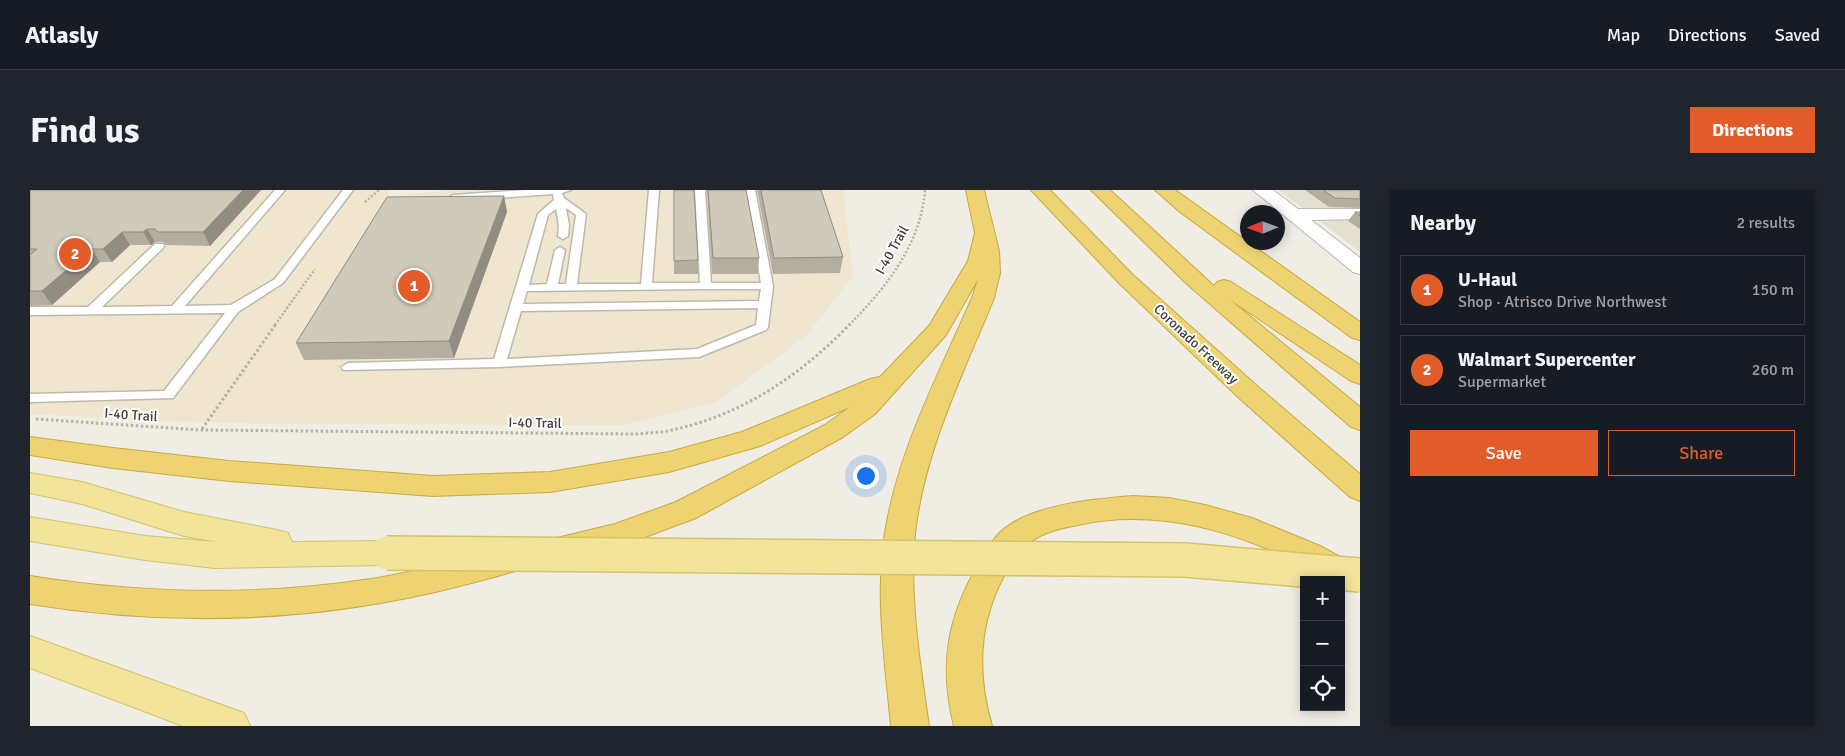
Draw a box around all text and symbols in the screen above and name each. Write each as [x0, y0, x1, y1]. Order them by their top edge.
text: Atlasly [25, 20, 98, 50]
text: Map [1607, 24, 1640, 46]
text: Directions [1668, 24, 1747, 46]
text: Saved [1775, 24, 1820, 46]
button: Directions [1690, 107, 1815, 153]
text: Find us [30, 109, 140, 152]
north arrow [1240, 205, 1285, 250]
text: Nearby [1410, 210, 1476, 236]
text: 2 results [1736, 213, 1795, 233]
street label: I-40 Trail [872, 222, 912, 278]
pin: 2 [59, 235, 91, 273]
pin: 1 [398, 267, 430, 305]
text: U-Haul [1458, 268, 1517, 292]
text: 1 [1423, 280, 1431, 300]
text: 150 m [1752, 280, 1794, 300]
text: Shop · Atrisco Drive Northwest [1458, 292, 1667, 312]
street label: Coronado Freeway [1150, 300, 1242, 388]
text: Walmart Supercenter [1458, 348, 1636, 372]
text: 2 [1423, 360, 1431, 380]
text: 260 m [1752, 360, 1794, 380]
text: Supermarket [1458, 372, 1546, 392]
street label: I-40 Trail [104, 405, 158, 425]
street label: I-40 Trail [508, 414, 562, 432]
button: Save [1410, 430, 1598, 476]
button: Share [1608, 430, 1795, 476]
your location [853, 463, 879, 489]
map controls [1300, 576, 1345, 711]
button: + [1300, 576, 1345, 621]
button: − [1300, 621, 1345, 666]
button: locate [1300, 666, 1345, 711]

